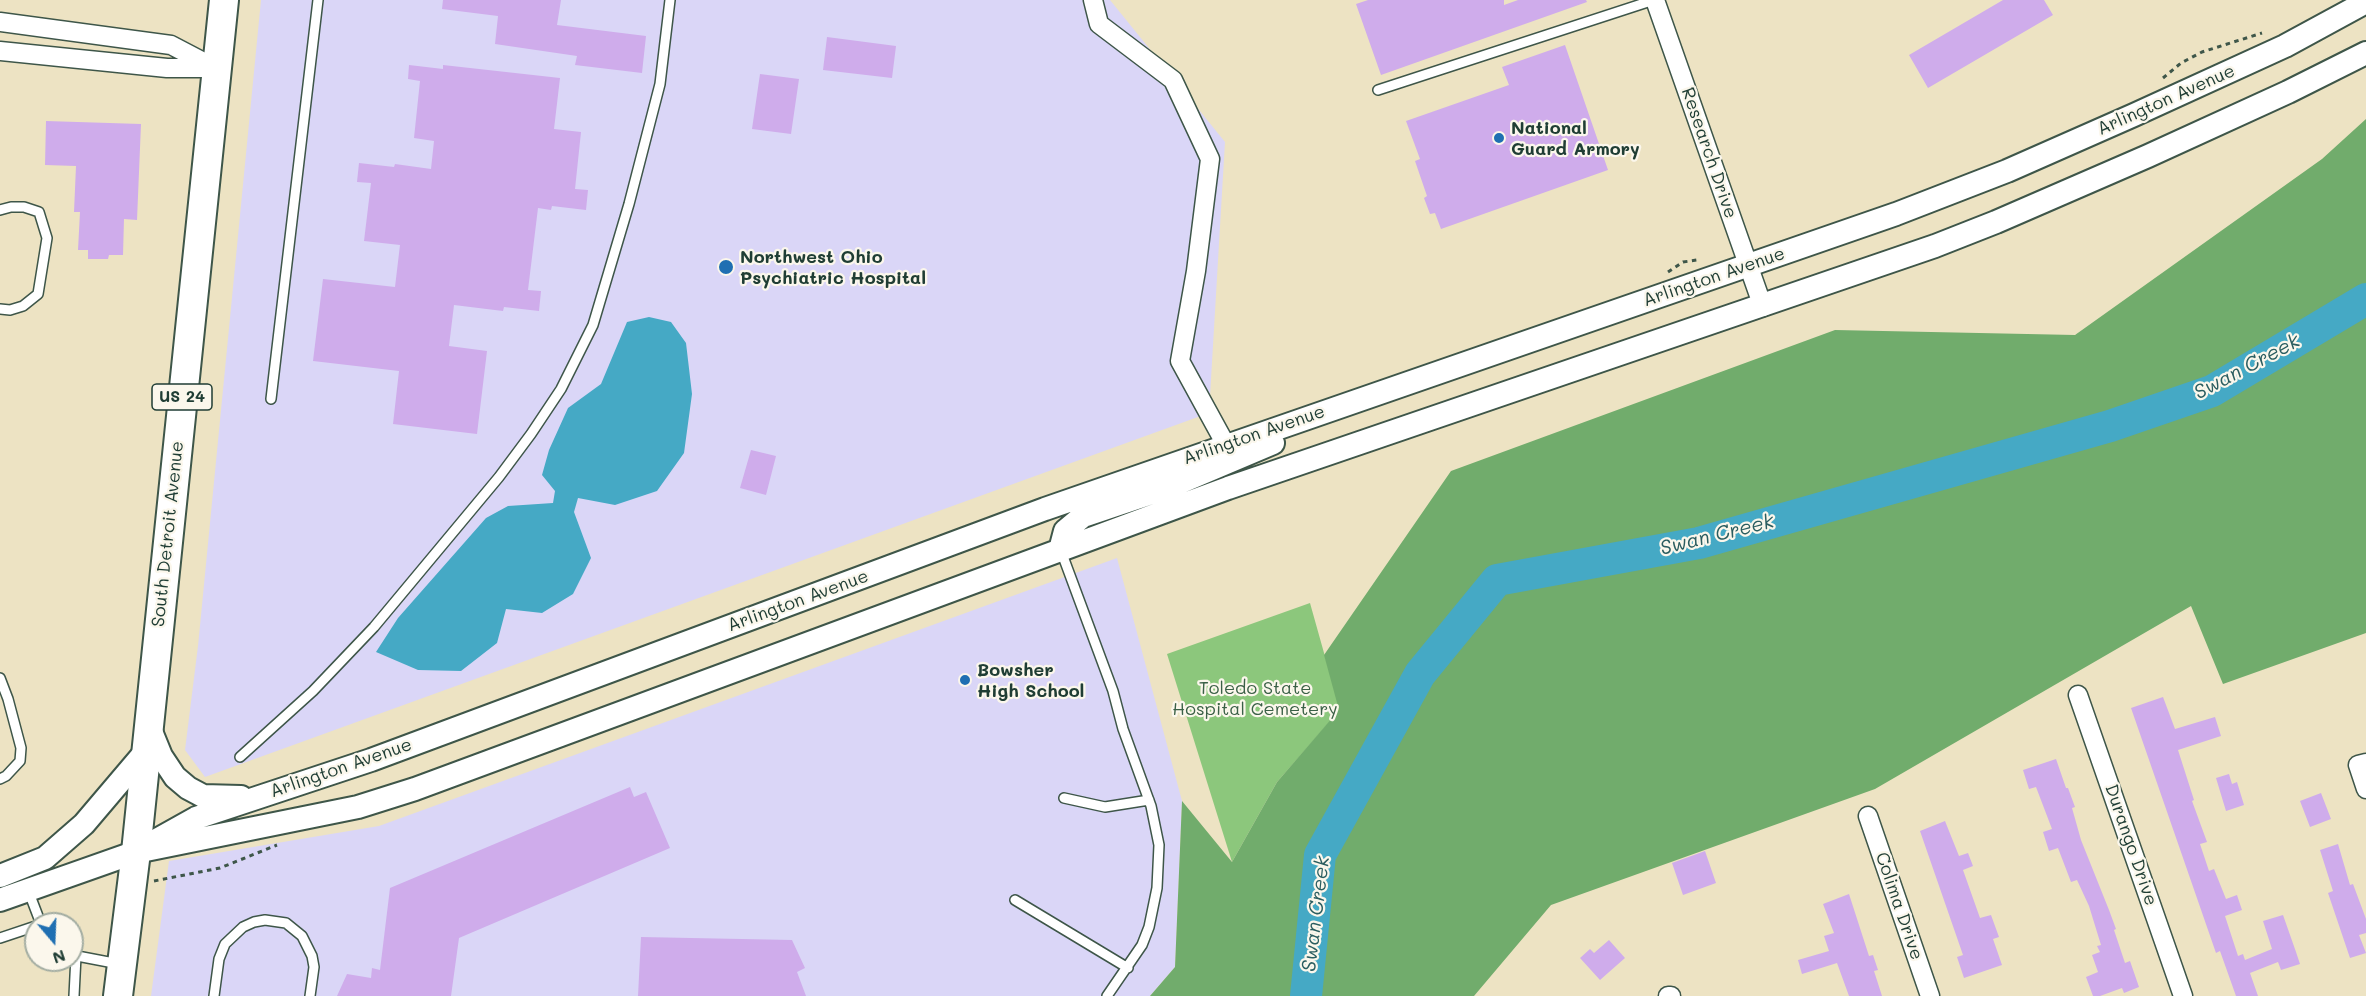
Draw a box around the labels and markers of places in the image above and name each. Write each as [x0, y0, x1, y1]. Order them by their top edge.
place label: National Guard Armory [1511, 117, 1640, 160]
marker: National Guard Armory [1492, 131, 1506, 145]
place label: Northwest Ohio Psychiatric Hospital [740, 246, 926, 288]
marker: Northwest Ohio Psychiatric Hospital [717, 258, 735, 276]
place label: Bowsher High School [977, 659, 1084, 702]
marker: Bowsher High School [958, 673, 972, 687]

